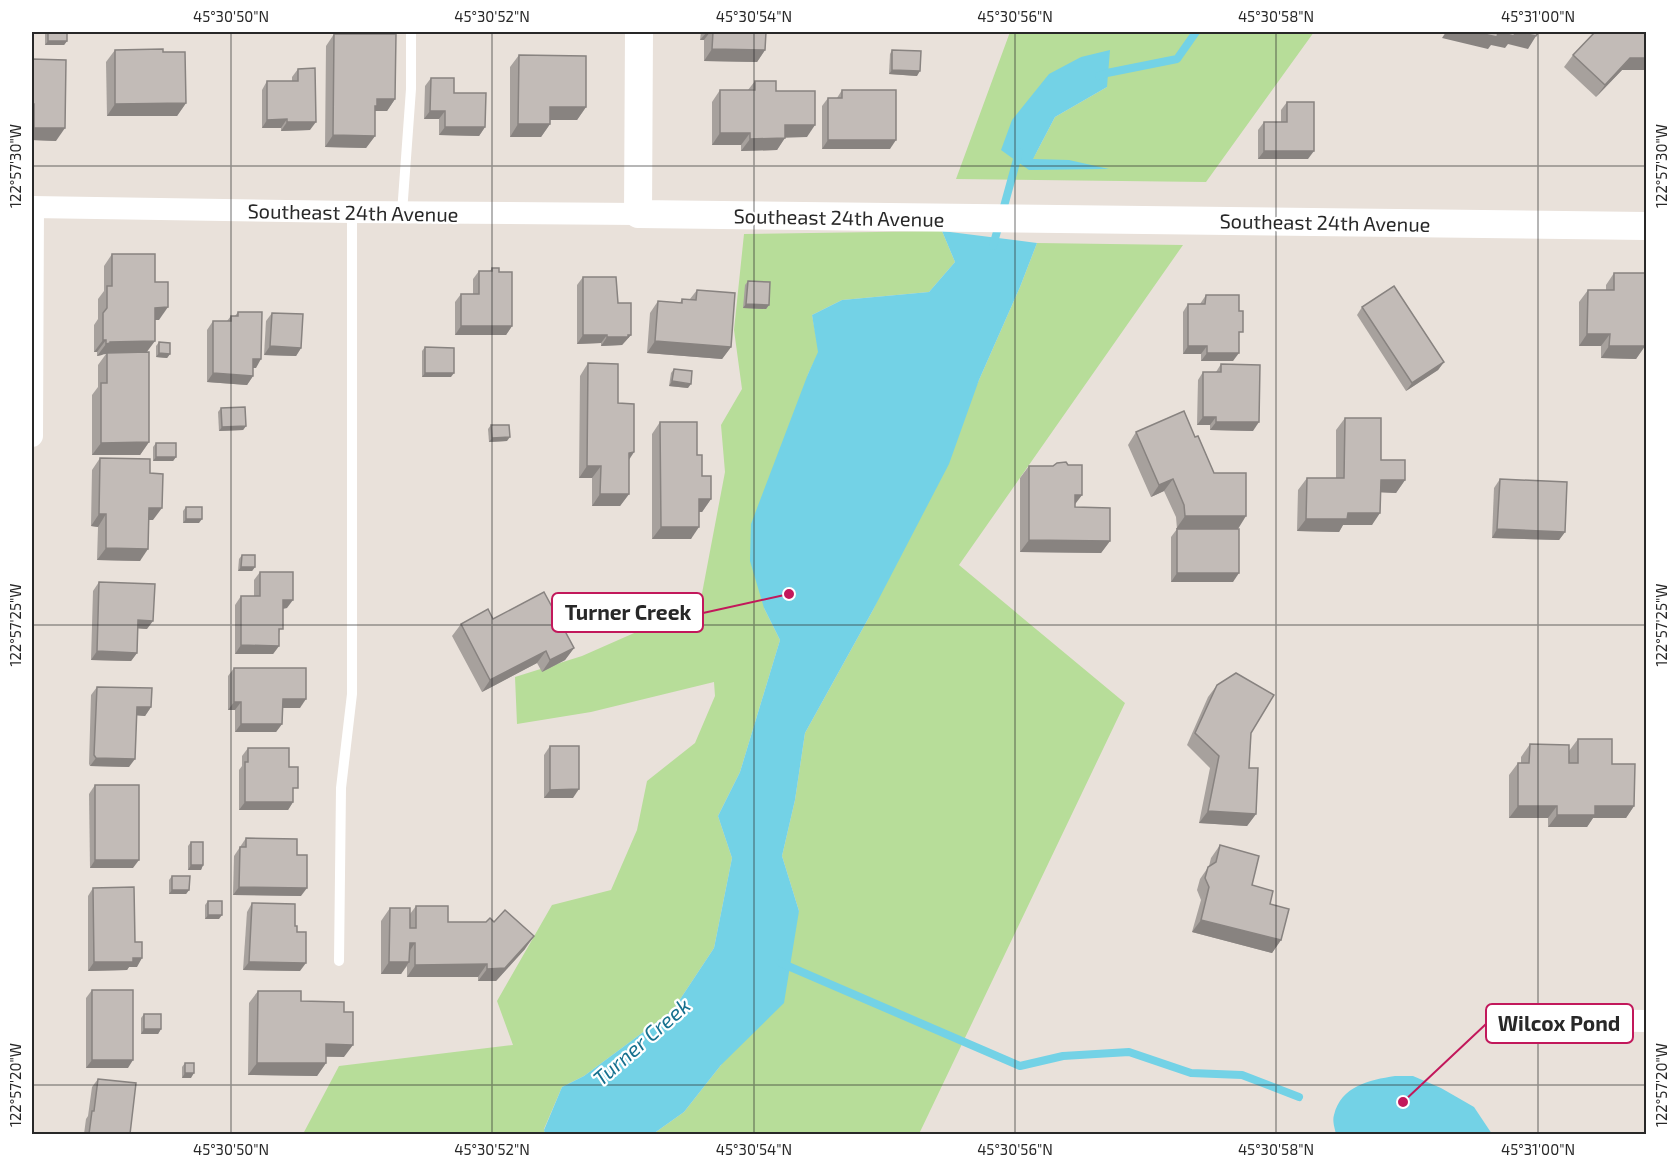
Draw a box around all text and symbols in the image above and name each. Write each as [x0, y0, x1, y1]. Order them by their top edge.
text: 45°30'50"N [193, 7, 269, 25]
text: 45°30'52"N [454, 7, 530, 25]
text: 45°30'54"N [716, 7, 792, 25]
text: 45°30'56"N [977, 7, 1053, 25]
text: 45°30'58"N [1238, 7, 1314, 25]
text: 45°31'00"N [1501, 7, 1575, 25]
text: 122°57'30"W [6, 124, 24, 208]
text: 122°57'30"W [1652, 124, 1670, 208]
street label: Southeast 24th Avenue [247, 198, 459, 226]
street label: Southeast 24th Avenue [733, 203, 945, 231]
street label: Southeast 24th Avenue [1219, 208, 1431, 236]
text: 122°57'25"W [6, 583, 24, 667]
text: 122°57'25"W [1652, 583, 1670, 667]
callout: Turner Creek [552, 593, 703, 632]
text: Turner Creek [565, 599, 692, 624]
water label: Turner Creek [587, 992, 695, 1090]
callout: Wilcox Pond [1486, 1004, 1633, 1043]
text: Wilcox Pond [1498, 1010, 1620, 1035]
text: 122°57'20"W [6, 1043, 24, 1127]
text: 122°57'20"W [1652, 1043, 1670, 1127]
text: 45°30'50"N [193, 1140, 269, 1158]
text: 45°30'52"N [454, 1140, 530, 1158]
text: 45°30'54"N [716, 1140, 792, 1158]
text: 45°30'56"N [977, 1140, 1053, 1158]
text: 45°30'58"N [1238, 1140, 1314, 1158]
text: 45°31'00"N [1501, 1140, 1575, 1158]

